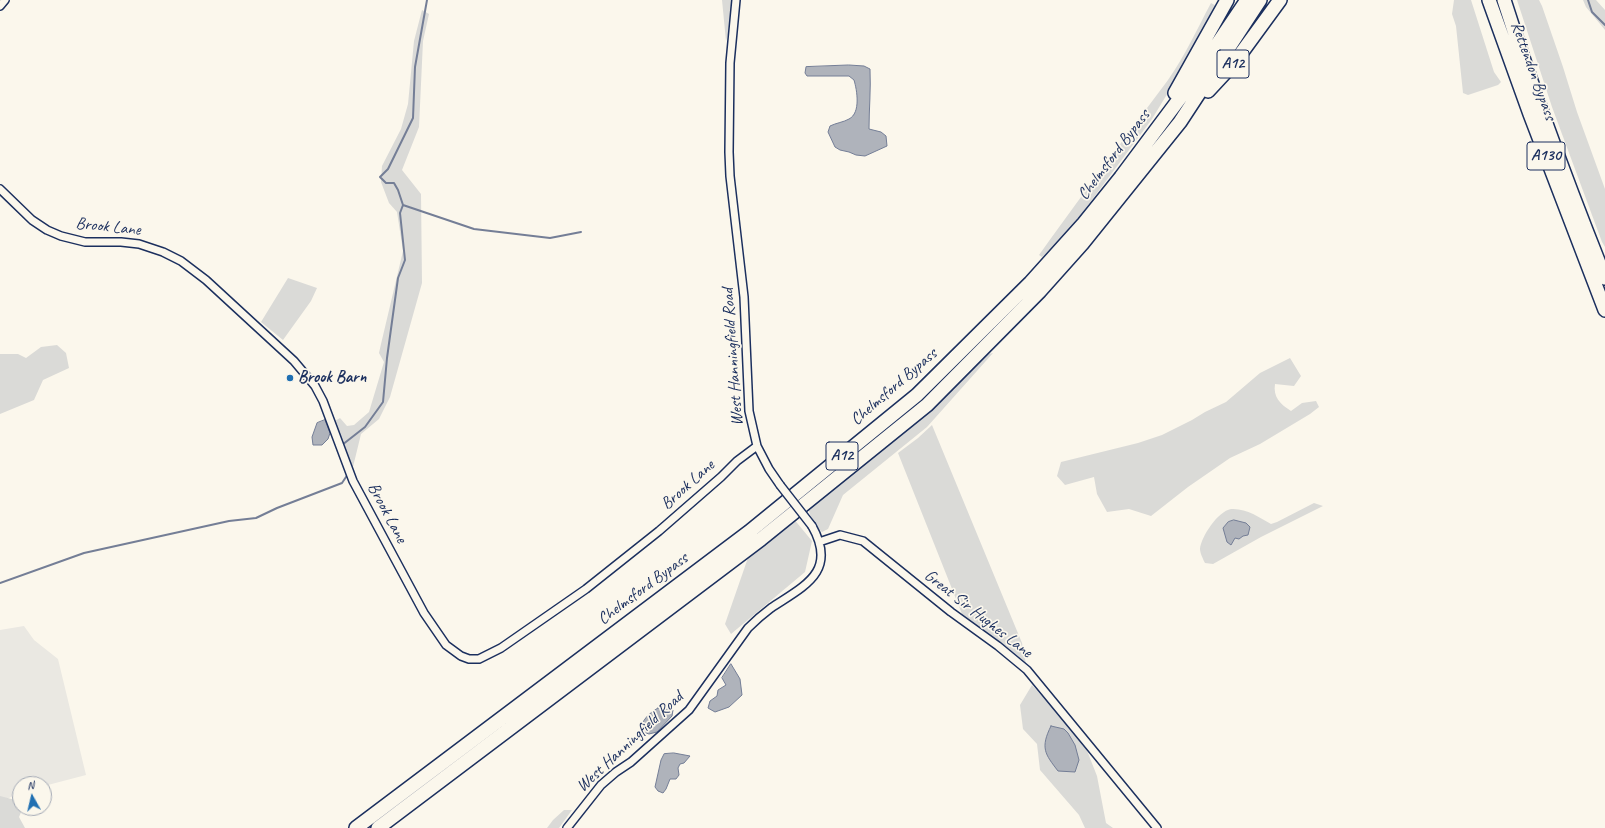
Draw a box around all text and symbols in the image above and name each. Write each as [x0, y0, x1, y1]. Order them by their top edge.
street label: Rettendon Bypass [1506, 19, 1560, 123]
road number: A12 [1217, 50, 1249, 78]
street label: Chelmsford Bypass [1073, 106, 1155, 204]
road number: A130 [1527, 142, 1565, 170]
street label: Brook Lane [75, 213, 141, 241]
street label: West Hanningfield Road [718, 287, 748, 427]
street label: Chelmsford Bypass [847, 344, 941, 430]
place label: Brook Barn [298, 368, 366, 388]
marker: Brook Barn [285, 373, 295, 383]
road number: A12 [826, 442, 858, 470]
street label: Brook Lane [657, 456, 719, 514]
street label: Brook Lane [363, 479, 411, 547]
street label: Chelmsford Bypass [594, 548, 692, 630]
street label: Great Sir Hughes Lane [920, 566, 1036, 662]
street label: West Hanningfield Road [573, 687, 687, 797]
north arrow [12, 776, 52, 816]
text: N [26, 778, 35, 793]

